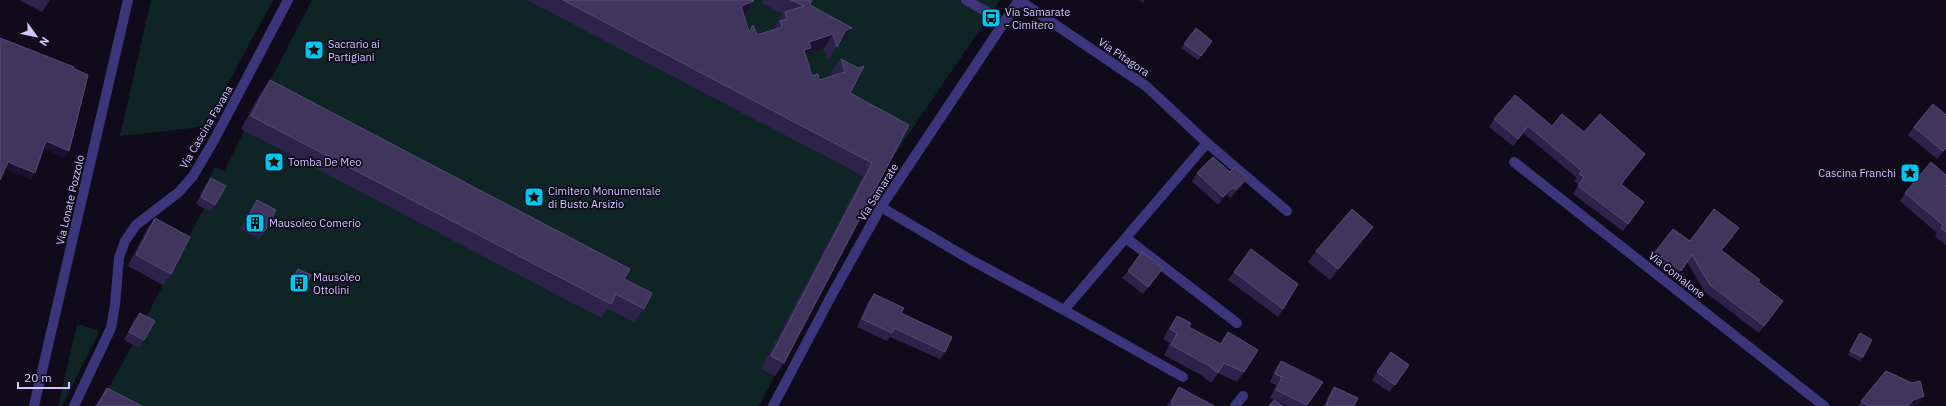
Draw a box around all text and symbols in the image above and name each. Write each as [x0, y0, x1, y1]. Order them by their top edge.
place label: Via Samarate - Cimitero [1005, 5, 1070, 32]
bus stop icon: Via Samarate - Cimitero [980, 7, 1002, 29]
north arrow [16, 16, 56, 56]
text: N [36, 34, 52, 49]
street label: Via Pitagora [1096, 35, 1152, 79]
place label: Sacrario ai Partigiani [328, 37, 380, 64]
place icon: Sacrario ai Partigiani [303, 39, 325, 61]
street label: Via Cascina Favana [176, 83, 236, 171]
place icon: Tomba De Meo [263, 151, 285, 173]
street label: Via Lonate Pozzolo [53, 154, 87, 246]
place label: Tomba De Meo [288, 155, 361, 169]
street label: Via Samarate [855, 161, 901, 223]
place icon: Cascina Franchi [1899, 162, 1921, 184]
place label: Cascina Franchi [1818, 166, 1896, 180]
place label: Cimitero Monumentale di Busto Arsizio [548, 184, 661, 211]
place icon: Cimitero Monumentale di Busto Arsizio [523, 186, 545, 208]
building icon: Mausoleo Comerio [244, 212, 266, 234]
place label: Mausoleo Comerio [269, 216, 361, 230]
street label: Via Comalone [1646, 249, 1708, 301]
place label: Mausoleo Ottolini [313, 270, 361, 297]
building icon: Mausoleo Ottolini [288, 272, 310, 294]
scale bar [18, 364, 69, 390]
text: 20 m [24, 370, 52, 385]

